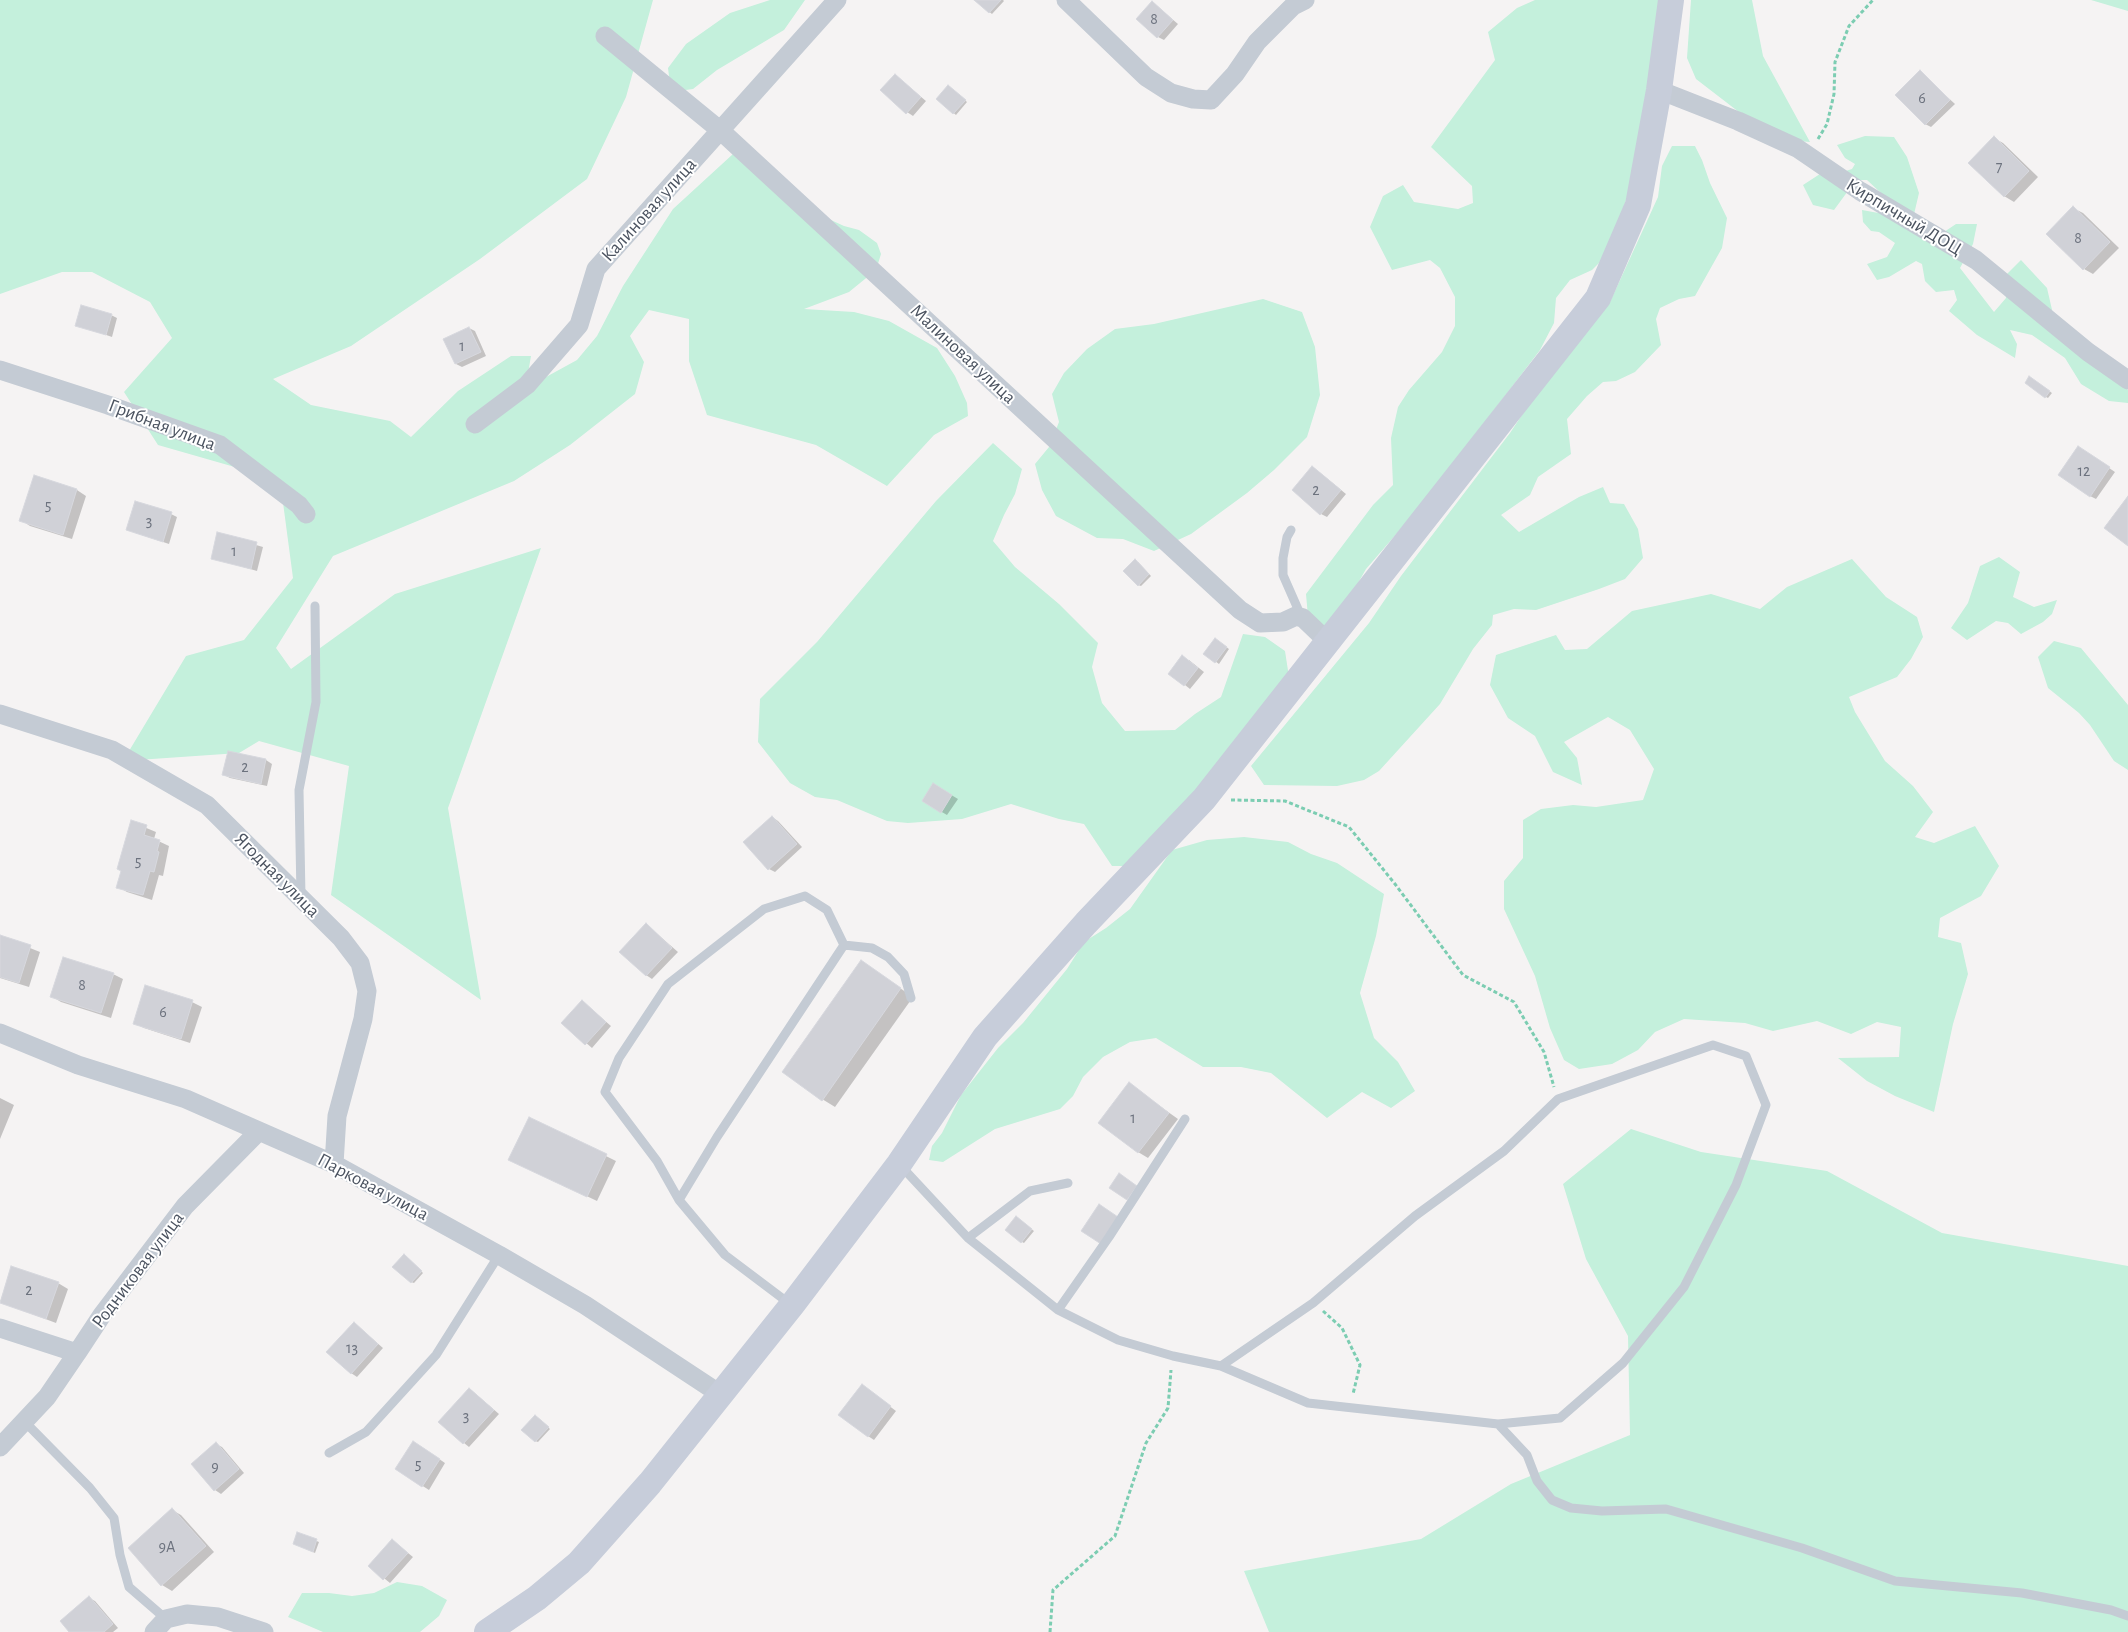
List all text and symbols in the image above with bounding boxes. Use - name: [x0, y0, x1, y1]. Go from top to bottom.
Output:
- house number: 8: [1150, 9, 1158, 29]
- house number: 6: [1918, 88, 1926, 108]
- street label: Калиновая улица: [596, 153, 702, 267]
- house number: 7: [1996, 157, 2002, 177]
- street label: Кирпичный ДОЦ: [1842, 173, 1966, 261]
- house number: 8: [2074, 228, 2082, 248]
- street label: Малиновая улица: [905, 299, 1021, 409]
- house number: 1: [459, 336, 465, 356]
- street label: Грибная улица: [105, 394, 219, 456]
- house number: 12: [2078, 461, 2090, 481]
- house number: 2: [1312, 480, 1320, 500]
- house number: 5: [45, 495, 51, 515]
- house number: 3: [146, 511, 152, 531]
- house number: 1: [231, 541, 237, 561]
- house number: 2: [241, 757, 249, 777]
- street label: Ягодная улица: [230, 828, 324, 922]
- house number: 5: [135, 851, 141, 871]
- house number: 8: [78, 975, 86, 995]
- house number: 6: [159, 1002, 167, 1022]
- house number: 1: [1130, 1108, 1136, 1128]
- street label: Парковая улица: [314, 1148, 432, 1226]
- street label: Родниковая улица: [87, 1207, 189, 1333]
- house number: 2: [25, 1280, 33, 1300]
- house number: 13: [346, 1338, 358, 1358]
- house number: 3: [463, 1406, 469, 1426]
- house number: 5: [415, 1454, 421, 1474]
- house number: 9: [211, 1457, 219, 1477]
- house number: 9А: [159, 1537, 175, 1557]

